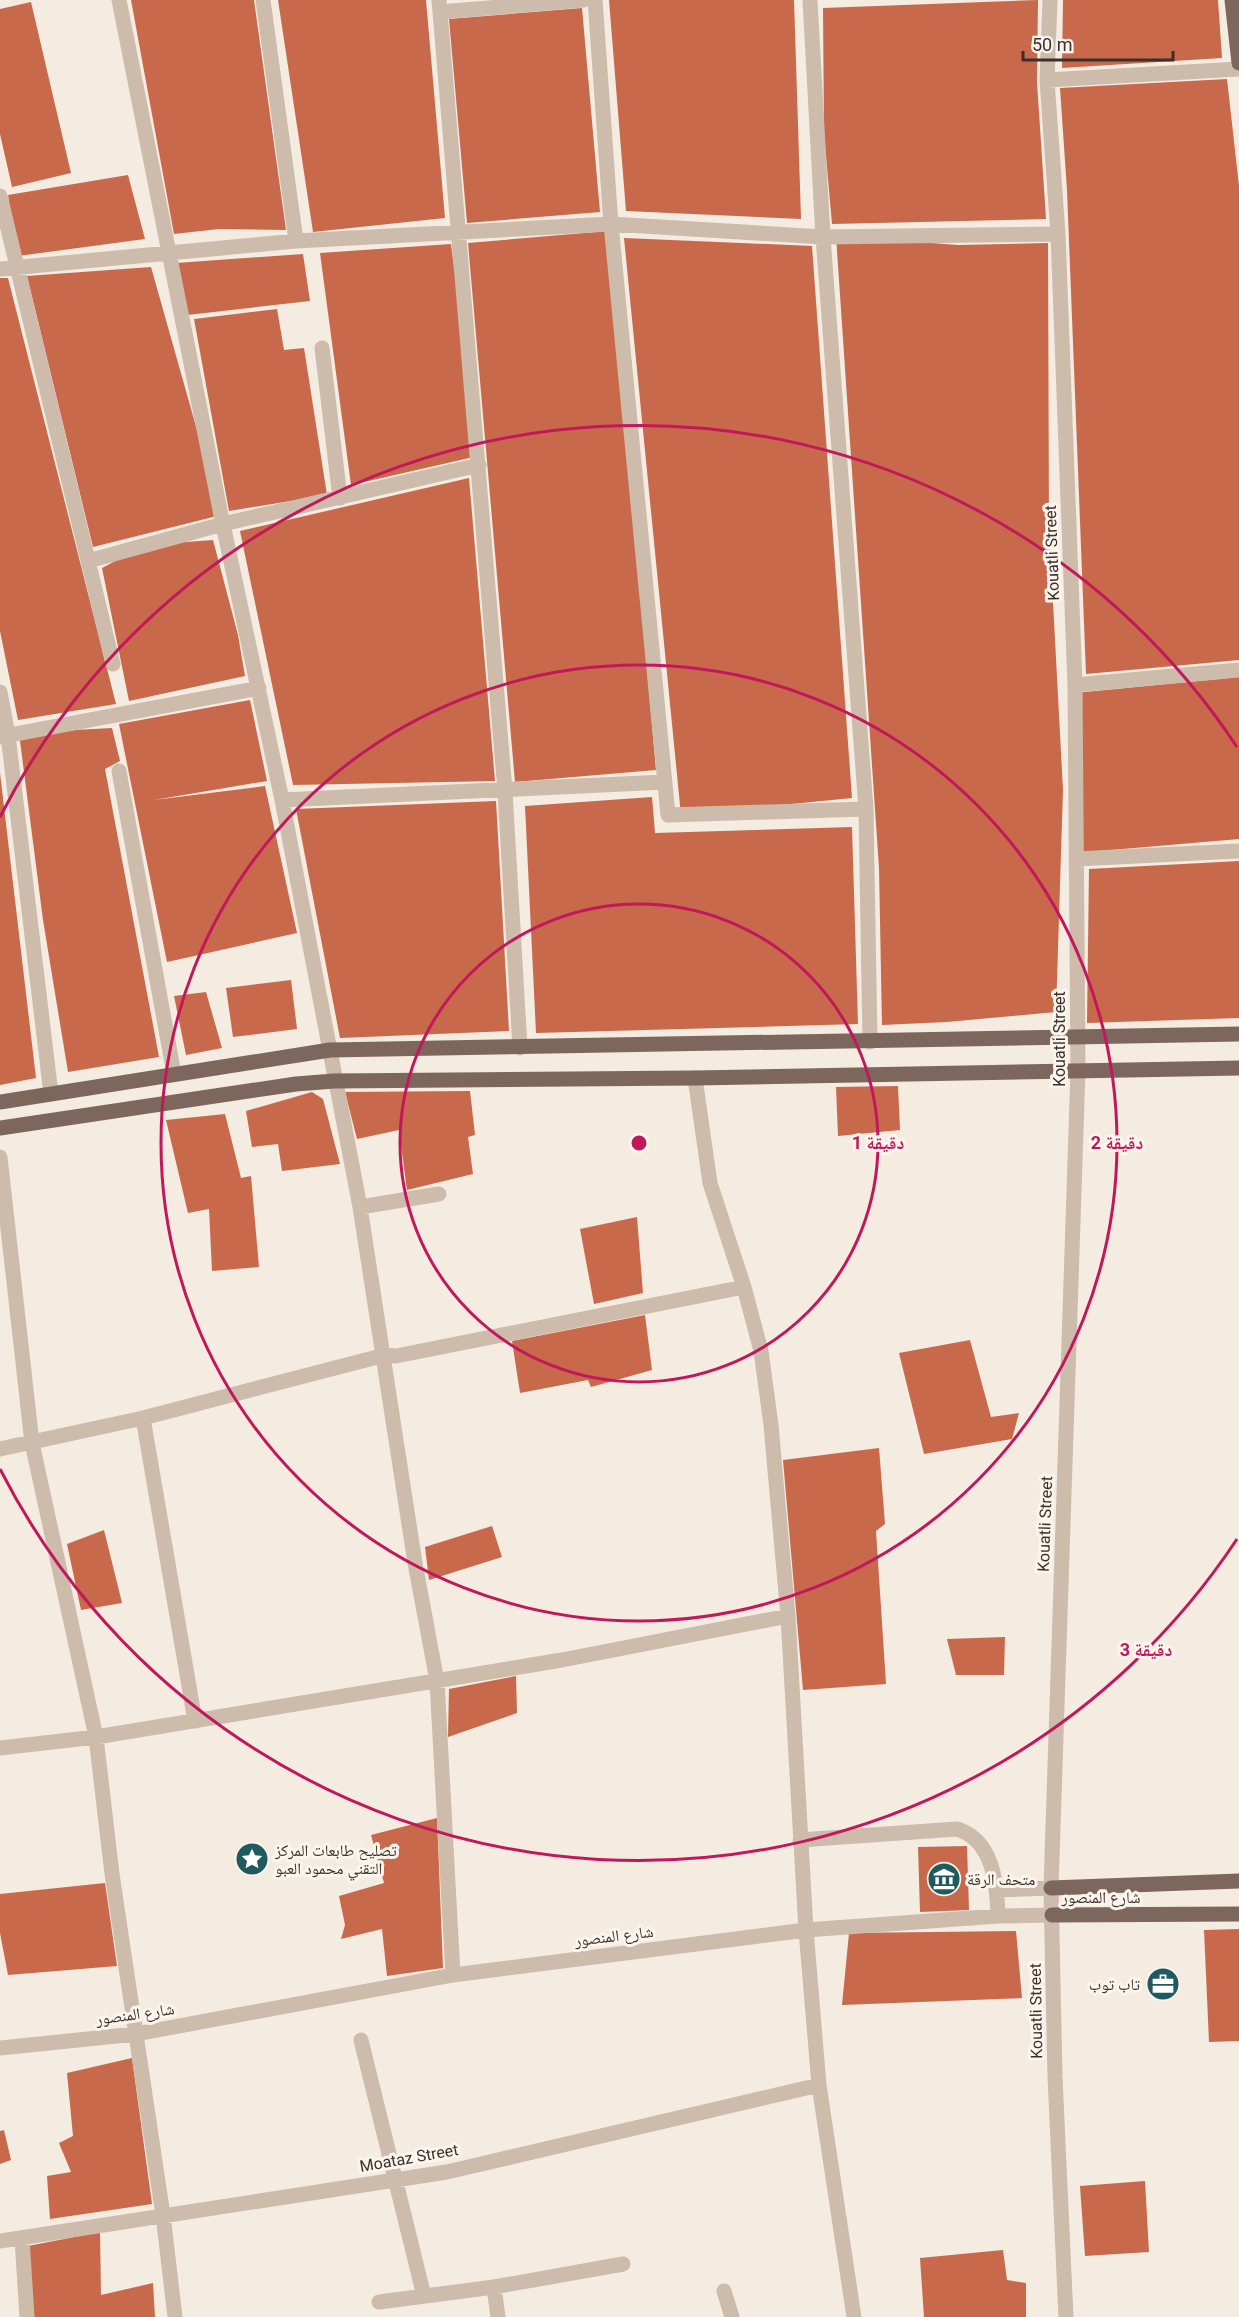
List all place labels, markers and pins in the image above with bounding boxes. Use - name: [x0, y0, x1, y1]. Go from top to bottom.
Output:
- centre of rings: [629, 1133, 649, 1153]
- place icon: تصليح طابعات المركز التقني محمود العبو: [234, 1841, 270, 1877]
- place label: تصليح طابعات المركز التقني محمود العبو: [274, 1841, 397, 1881]
- museum icon: متحف الرقة: [926, 1861, 962, 1897]
- place label: متحف الرقة: [967, 1870, 1035, 1889]
- office icon: تاب توب: [1145, 1966, 1181, 2002]
- place label: تاب توب: [1089, 1975, 1140, 1994]

